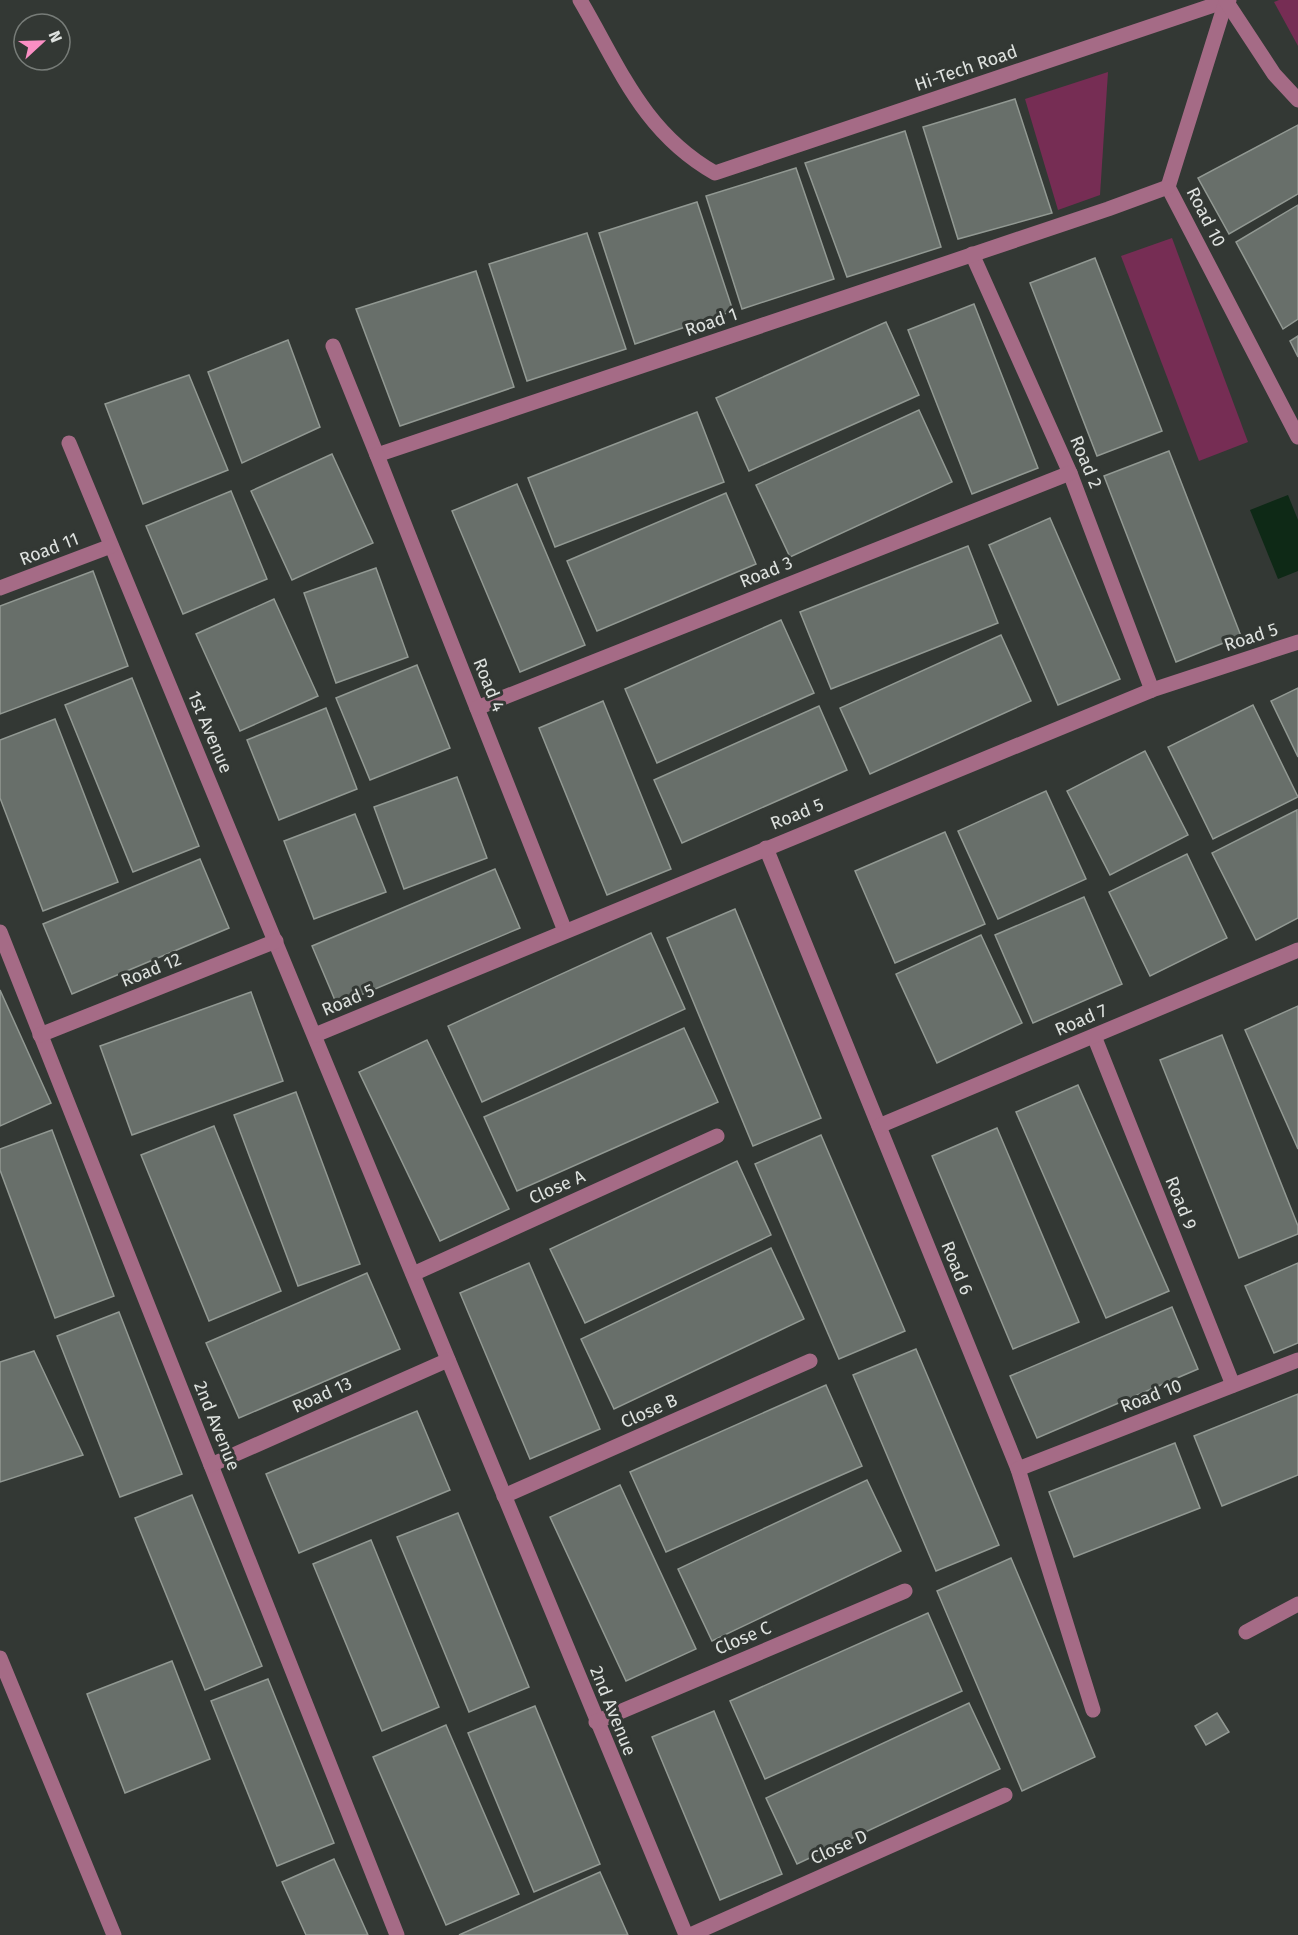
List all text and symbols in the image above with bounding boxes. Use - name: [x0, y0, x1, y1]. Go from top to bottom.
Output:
- north arrow: [12, 12, 72, 72]
- text: N: [45, 28, 66, 45]
- street label: Hi-Tech Road: [912, 40, 1020, 96]
- street label: Road 10: [1182, 183, 1230, 251]
- street label: Road 1: [682, 303, 740, 341]
- street label: Road 2: [1065, 432, 1107, 492]
- street label: Road 11: [16, 528, 82, 570]
- street label: Road 3: [736, 551, 796, 593]
- street label: Road 5: [1221, 618, 1281, 656]
- street label: Road 4: [468, 655, 510, 715]
- street label: 1st Avenue: [183, 688, 237, 776]
- street label: Road 5: [767, 793, 827, 835]
- street label: Road 12: [118, 948, 184, 992]
- street label: Road 5: [318, 979, 378, 1021]
- street label: Road 7: [1052, 999, 1110, 1041]
- street label: Close A: [526, 1165, 589, 1209]
- street label: Road 9: [1160, 1173, 1202, 1233]
- street label: Road 6: [936, 1238, 978, 1298]
- street label: Road 13: [289, 1372, 355, 1418]
- street label: Road 10: [1117, 1374, 1185, 1418]
- street label: 2nd Avenue: [189, 1378, 245, 1474]
- street label: Close B: [617, 1389, 681, 1433]
- street label: Close C: [712, 1616, 774, 1660]
- street label: 2nd Avenue: [585, 1663, 641, 1759]
- street label: Close D: [807, 1825, 871, 1869]

